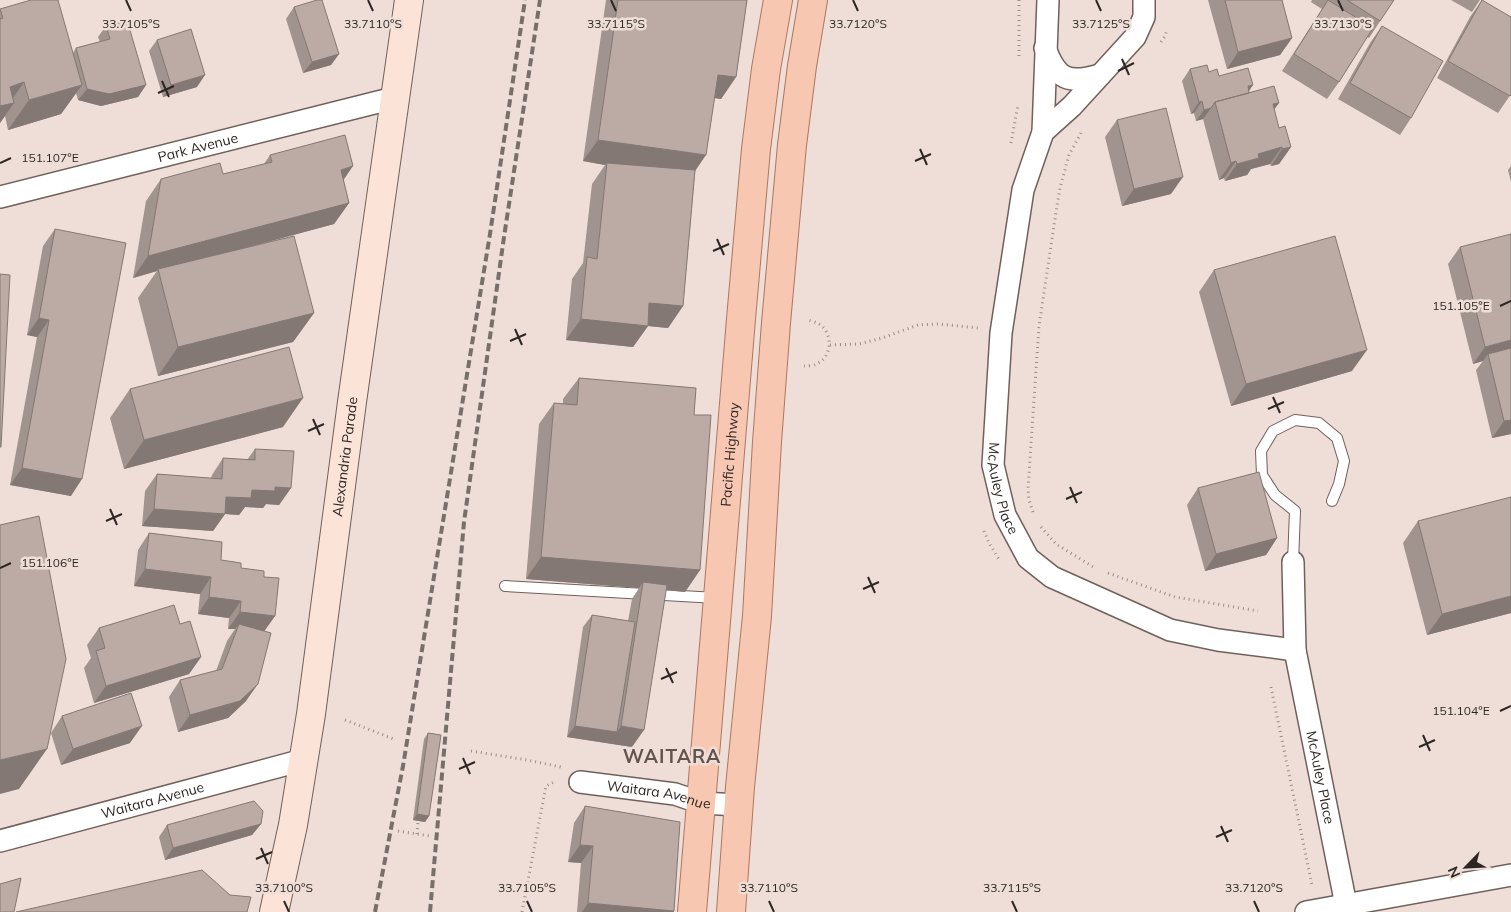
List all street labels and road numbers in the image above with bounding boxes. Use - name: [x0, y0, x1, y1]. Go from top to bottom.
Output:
- street label: Park Avenue: [156, 129, 240, 166]
- street label: Alexandria Parade: [328, 396, 362, 518]
- street label: Pacific Highway: [717, 401, 743, 507]
- street label: McAuley Place: [983, 442, 1023, 537]
- street label: McAuley Place: [1302, 729, 1339, 826]
- street label: Waitara Avenue: [606, 776, 711, 812]
- street label: Waitara Avenue: [99, 778, 206, 823]

